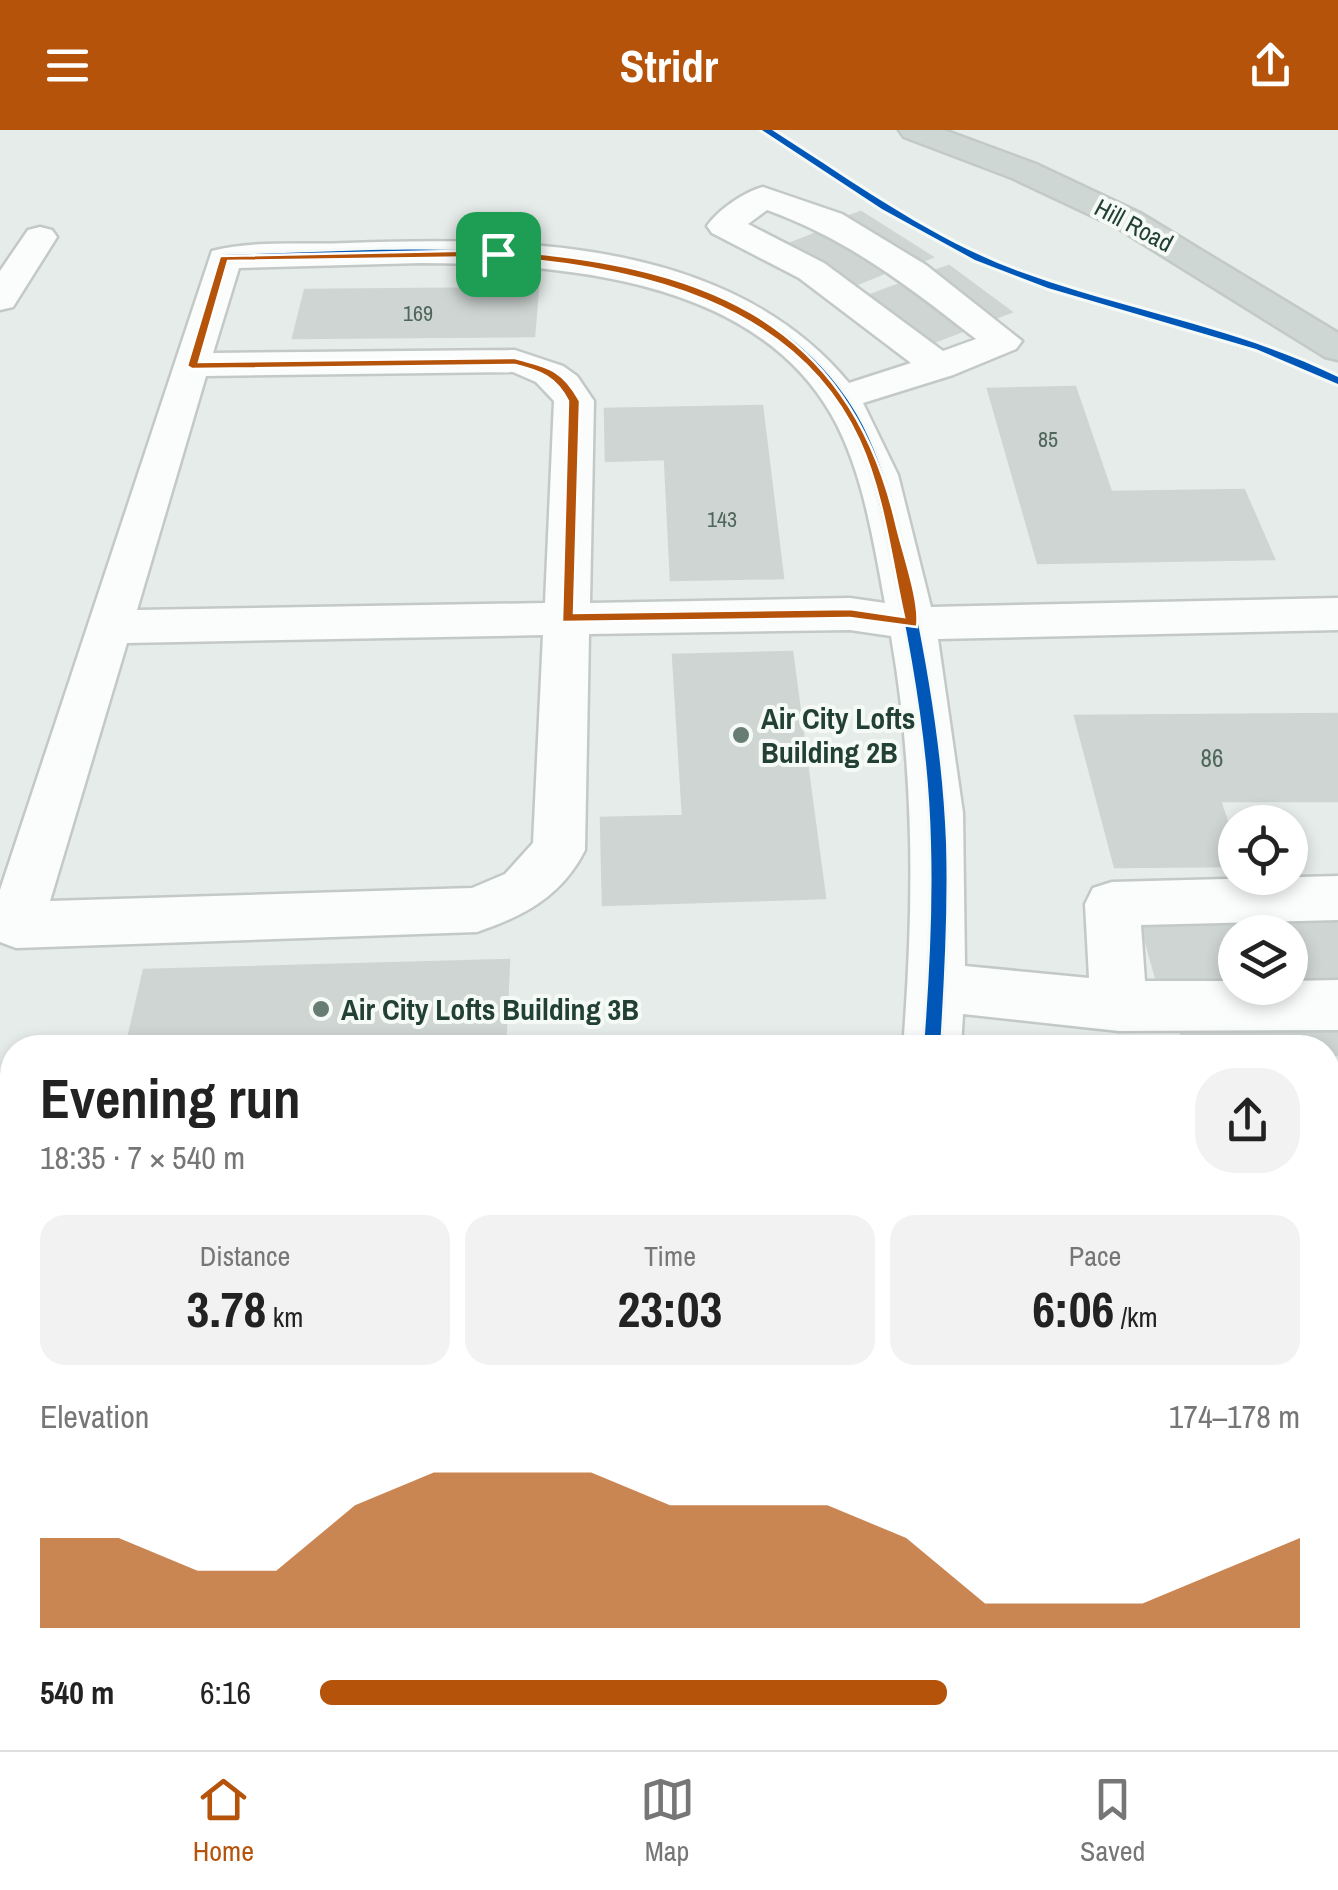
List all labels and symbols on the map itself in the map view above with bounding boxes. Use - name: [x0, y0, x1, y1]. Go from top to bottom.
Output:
- street label: Hill Road: [1089, 190, 1179, 260]
- pin: [456, 212, 541, 297]
- house number: 169: [403, 298, 433, 328]
- house number: 85: [1038, 424, 1058, 454]
- house number: 143: [707, 504, 737, 534]
- place label: Air City Lofts Building 2B: [761, 698, 915, 772]
- marker: Air City Lofts Building 2B: [730, 724, 752, 746]
- house number: 86: [1201, 741, 1223, 775]
- place label: Air City Lofts Building 3B: [341, 989, 639, 1029]
- marker: Air City Lofts Building 3B: [310, 998, 332, 1020]

